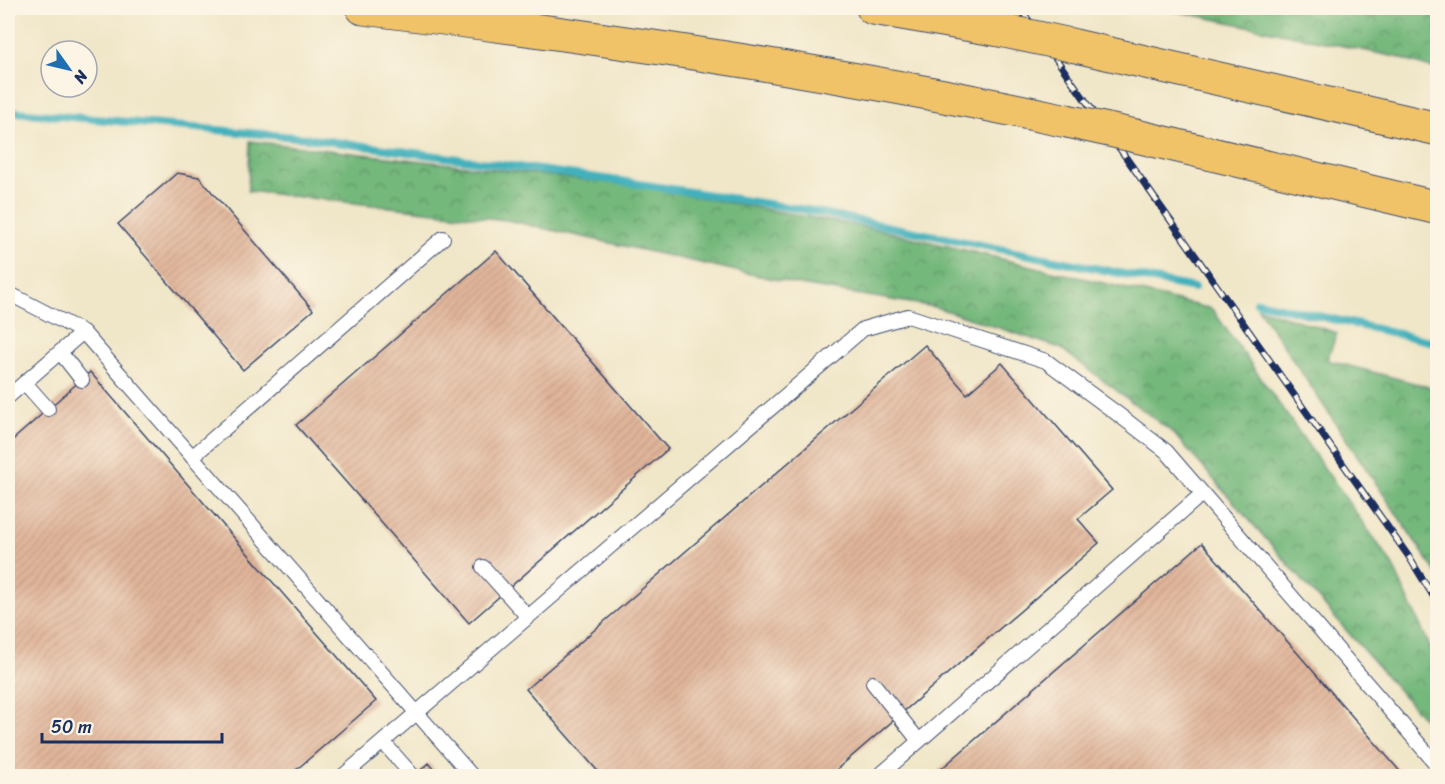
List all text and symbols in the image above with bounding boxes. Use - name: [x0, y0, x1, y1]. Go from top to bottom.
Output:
- north arrow: [39, 39, 99, 99]
- text: N: [65, 64, 97, 91]
- scale bar: [42, 706, 222, 744]
- text: 50 m: [51, 711, 92, 743]

